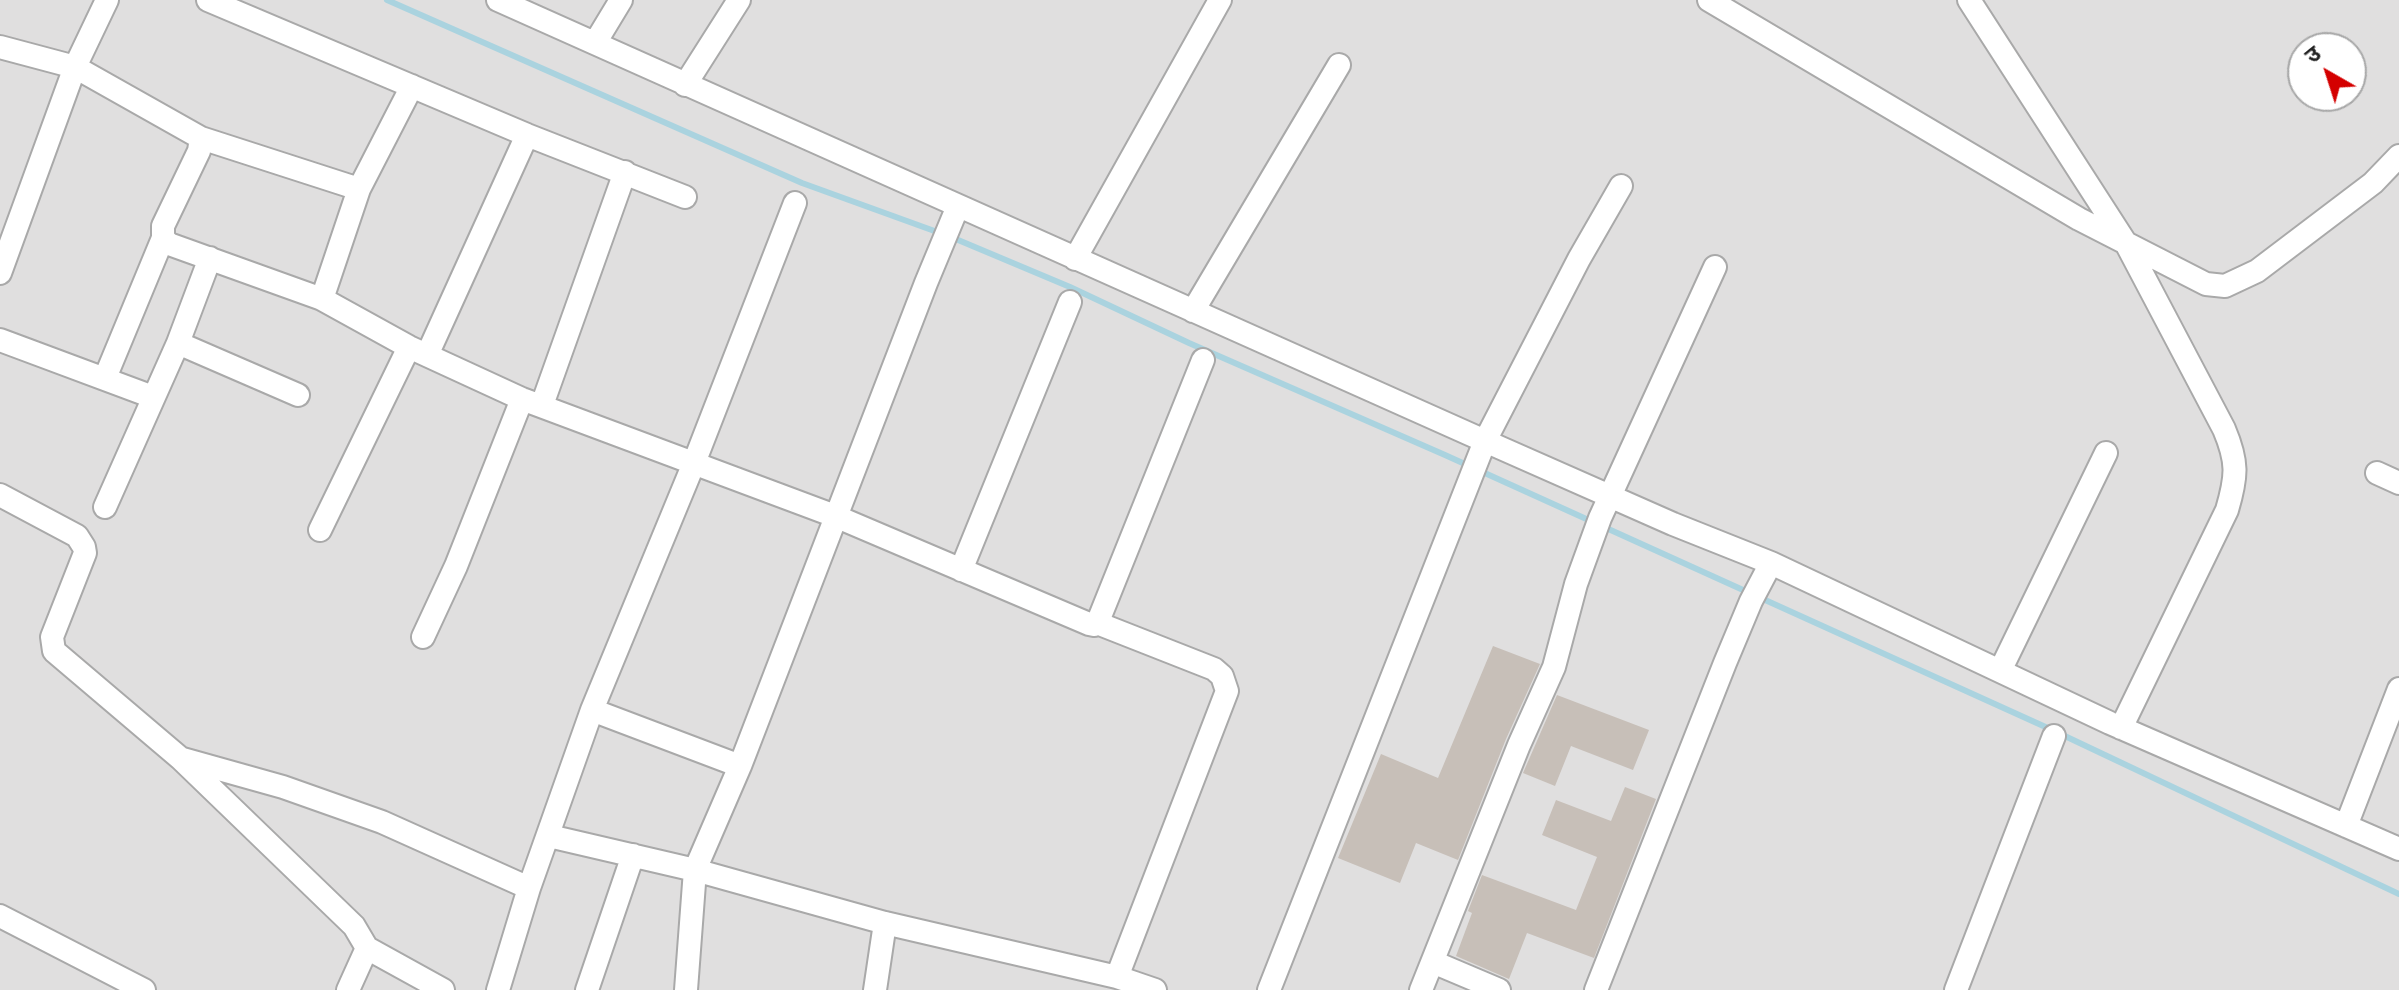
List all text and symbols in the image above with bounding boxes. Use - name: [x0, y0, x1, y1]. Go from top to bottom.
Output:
- north arrow: [2287, 32, 2367, 112]
- text: उ: [2299, 40, 2326, 69]

